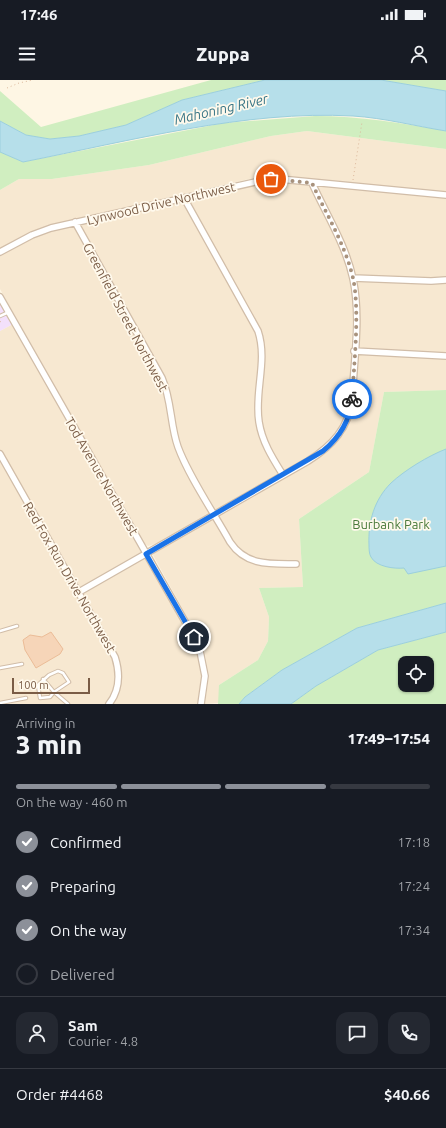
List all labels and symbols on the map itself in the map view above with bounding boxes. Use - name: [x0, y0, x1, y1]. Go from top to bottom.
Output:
- water label: Mahoning River: [173, 90, 270, 128]
- pin: [254, 162, 288, 196]
- street label: Lynwood Drive Northwest: [85, 179, 237, 227]
- street label: Greenfield Street Northwest: [81, 240, 171, 394]
- courier: [332, 379, 372, 419]
- street label: Tod Avenue Northwest: [62, 415, 142, 537]
- street label: Red Fox Run Drive Northwest: [21, 499, 119, 655]
- park label: Burbank Park: [352, 517, 430, 531]
- pin: [177, 620, 211, 654]
- scale bar: [12, 676, 90, 695]

